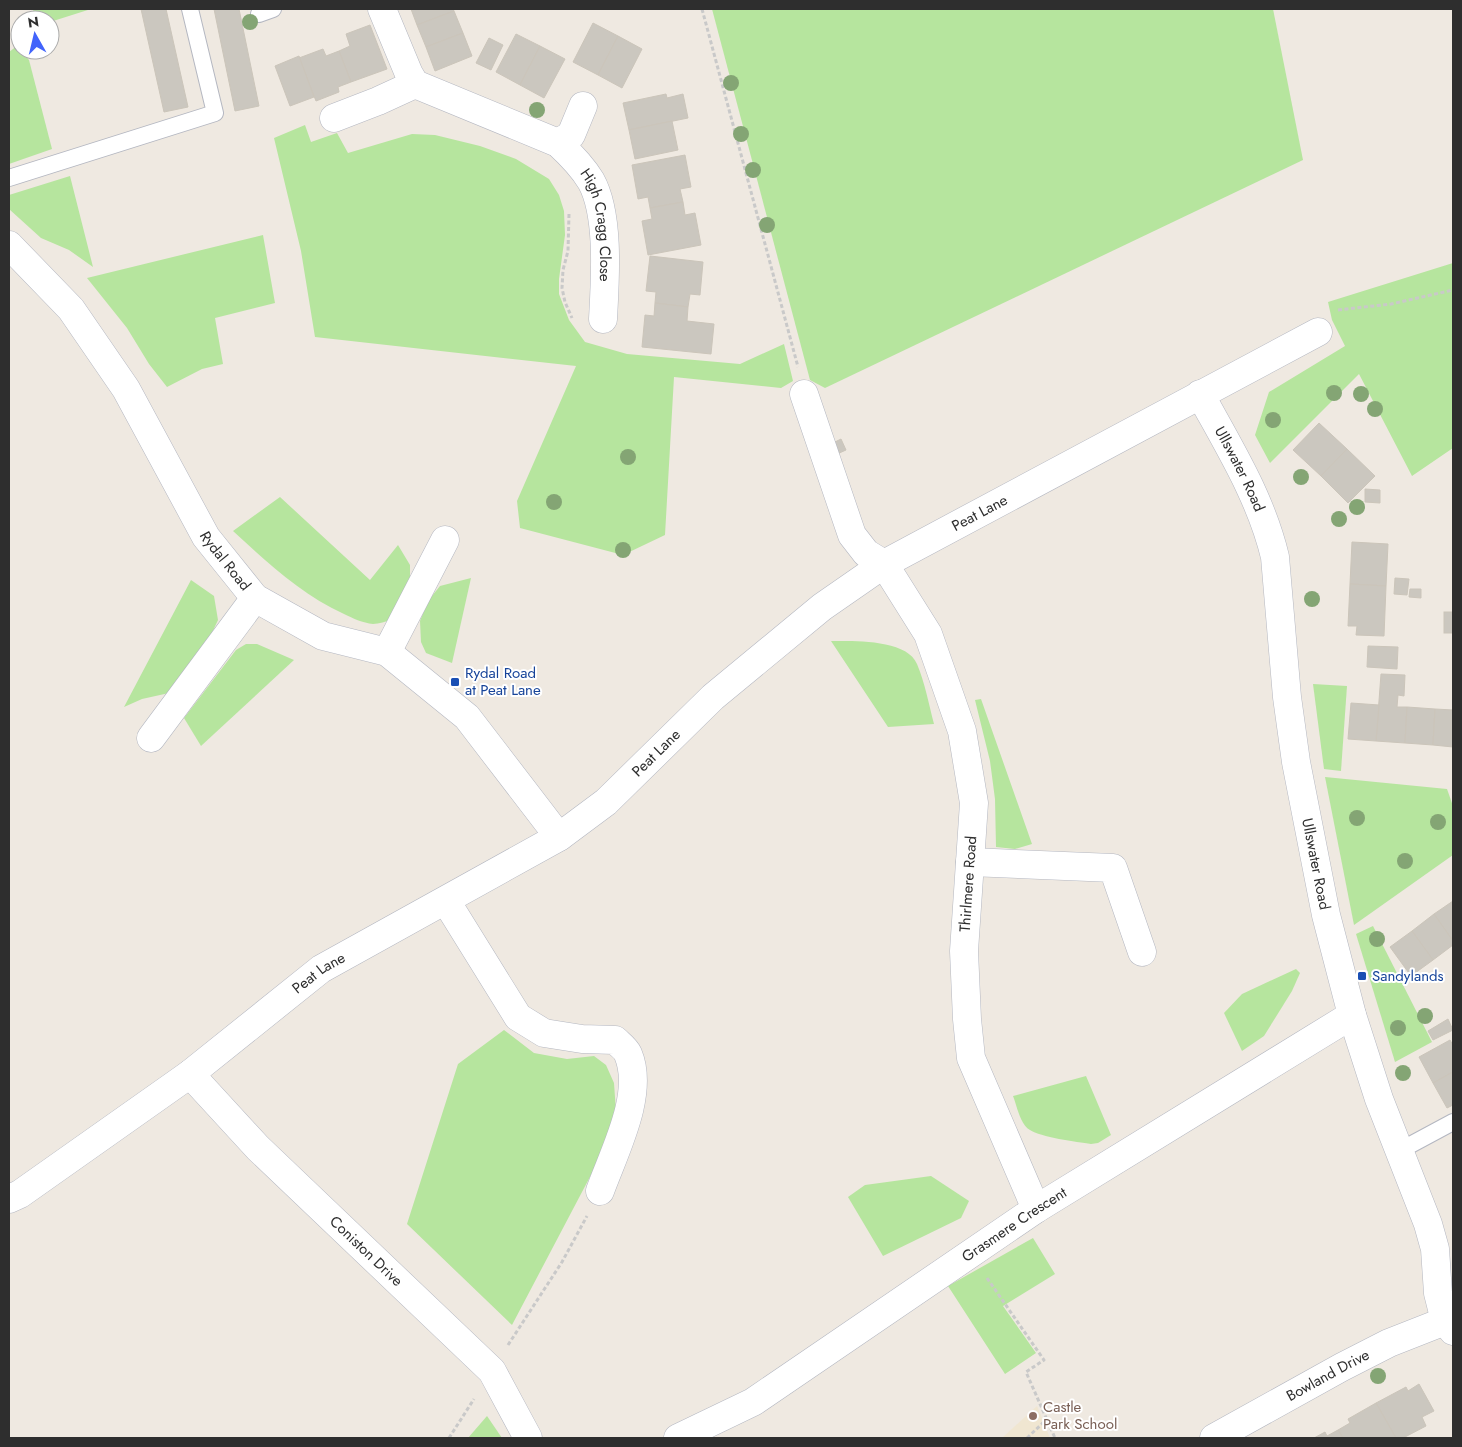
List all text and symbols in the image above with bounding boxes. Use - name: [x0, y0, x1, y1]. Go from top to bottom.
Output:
- north arrow: [10, 10, 60, 60]
- text: N: [26, 11, 40, 33]
- street label: High Cragg Close: [575, 164, 616, 282]
- street label: Ullswater Road: [1209, 422, 1270, 515]
- street label: Peat Lane: [948, 489, 1012, 537]
- street label: Rydal Road: [194, 527, 256, 595]
- place label: Rydal Road at Peat Lane: [465, 662, 541, 701]
- marker: Rydal Road at Peat Lane: [449, 676, 461, 688]
- street label: Peat Lane: [627, 724, 686, 782]
- street label: Ullswater Road: [1296, 816, 1336, 912]
- street label: Thirlmere Road: [954, 835, 982, 933]
- street label: Peat Lane: [287, 947, 349, 999]
- place label: Sandylands: [1372, 965, 1444, 987]
- marker: Sandylands: [1356, 970, 1368, 982]
- street label: Grasmere Crescent: [957, 1181, 1071, 1268]
- street label: Coniston Drive: [325, 1211, 408, 1292]
- street label: Bowland Drive: [1282, 1344, 1373, 1407]
- place label: Castle Park School: [1043, 1396, 1117, 1435]
- marker: Castle Park School: [1027, 1410, 1039, 1422]

